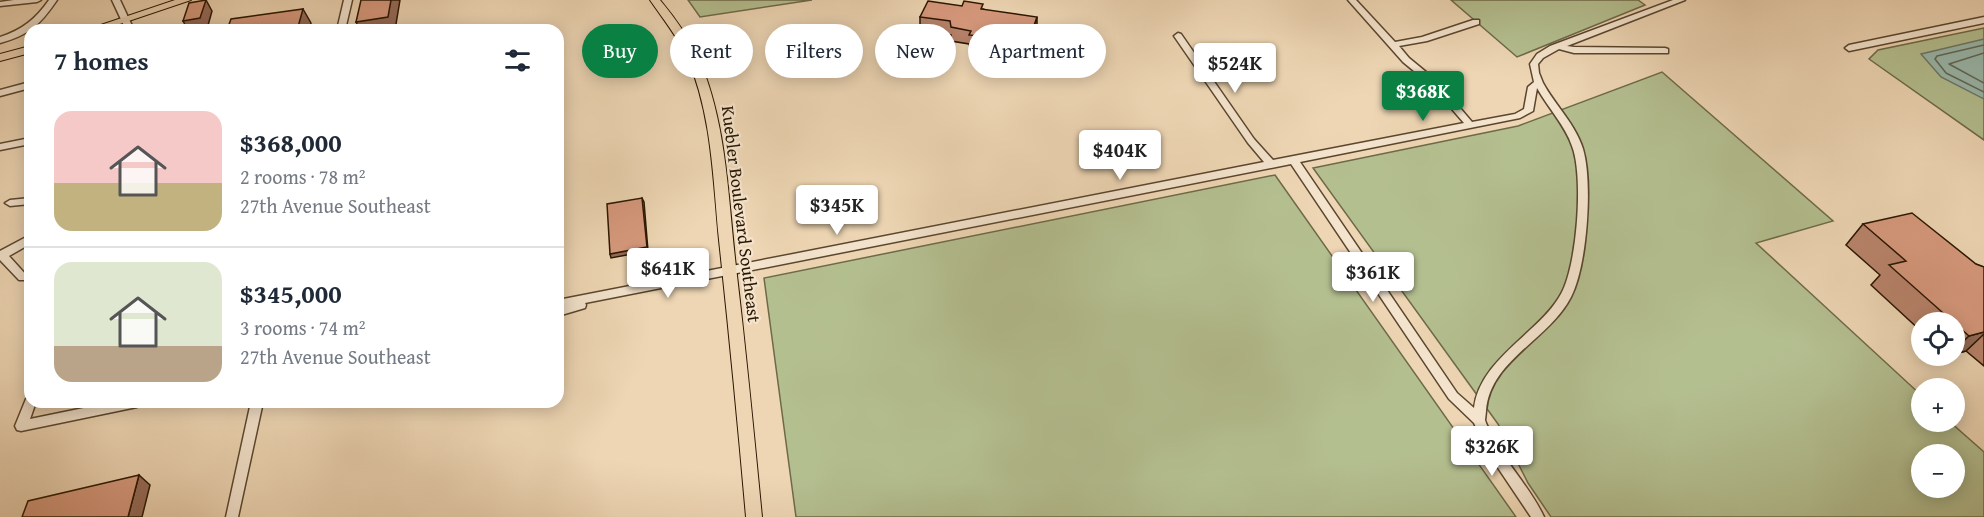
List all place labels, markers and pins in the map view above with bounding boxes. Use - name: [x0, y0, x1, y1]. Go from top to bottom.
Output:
- pin: $524K: [1193, 43, 1277, 94]
- pin: $368K: [1381, 71, 1465, 122]
- pin: $404K: [1078, 130, 1162, 181]
- pin: $345K: [795, 185, 879, 236]
- pin: $641K: [626, 248, 710, 299]
- pin: $361K: [1331, 252, 1415, 303]
- pin: $326K: [1450, 426, 1534, 477]

